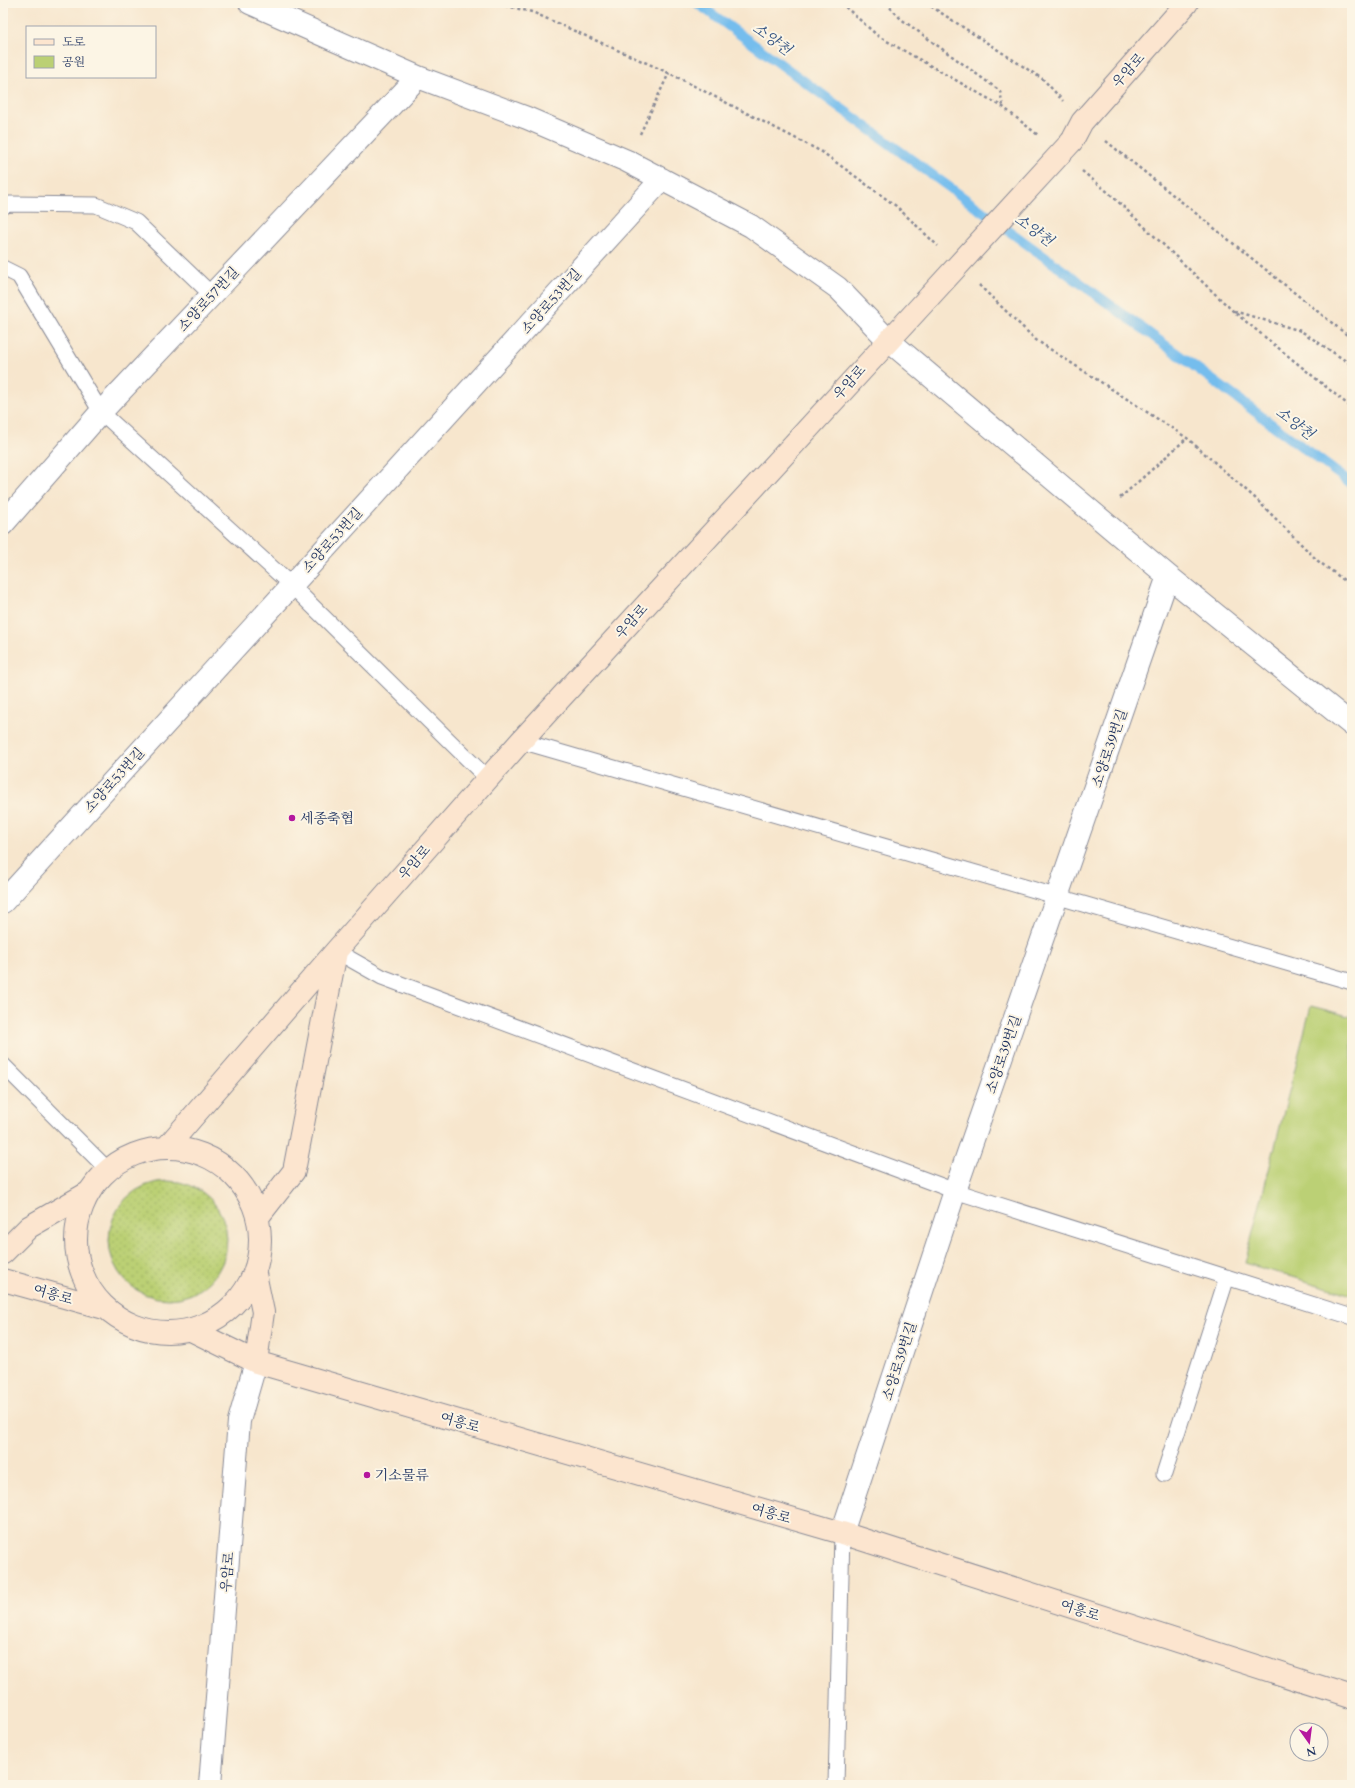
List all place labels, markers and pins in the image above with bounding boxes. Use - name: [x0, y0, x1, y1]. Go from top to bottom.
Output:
- place label: 세종축협: [300, 809, 354, 828]
- marker: 세종축협: [287, 813, 297, 823]
- place label: 기소물류: [375, 1466, 429, 1485]
- marker: 기소물류: [362, 1470, 372, 1480]

